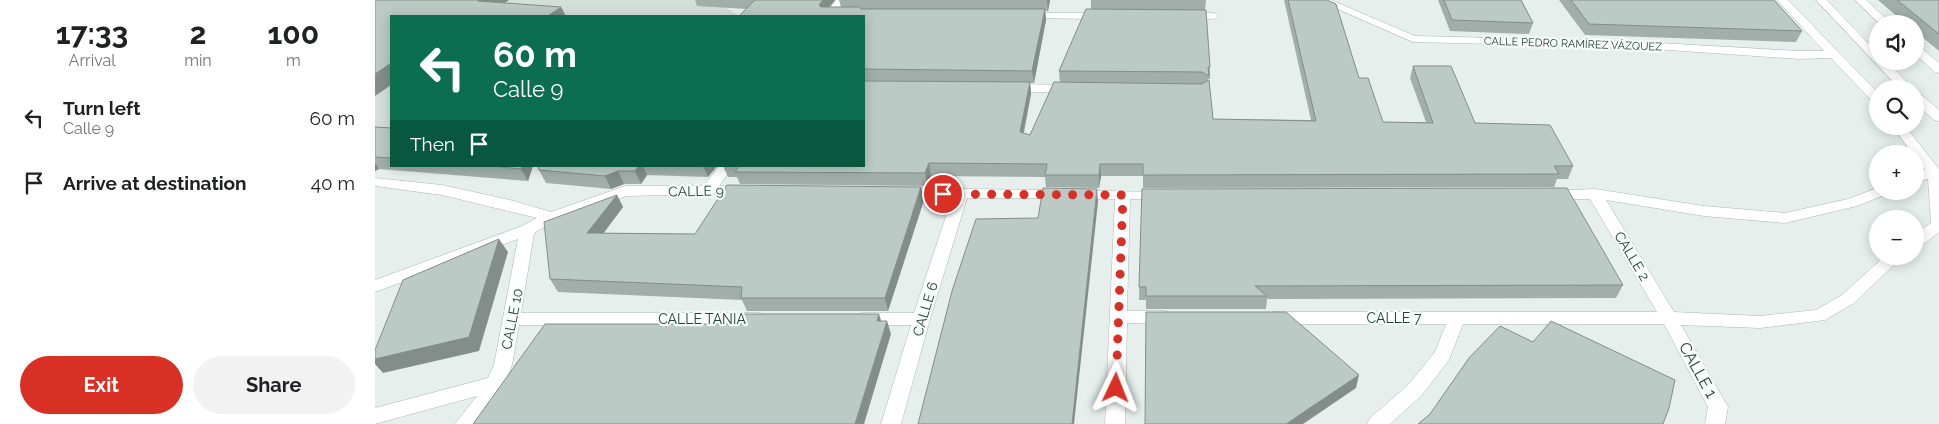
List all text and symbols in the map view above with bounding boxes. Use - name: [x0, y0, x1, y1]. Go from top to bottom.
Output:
- map controls: [1869, 15, 1924, 265]
- button: sound: [1869, 15, 1924, 70]
- text: 17:33: [56, 16, 128, 51]
- text: 2: [189, 16, 206, 51]
- text: 100: [268, 16, 319, 51]
- street label: CALLE PEDRO RAMÍREZ VÁZQUEZ: [1484, 33, 1662, 54]
- text: 60 m: [493, 34, 577, 75]
- icon: left: [410, 35, 475, 100]
- text: Arrival: [69, 51, 116, 70]
- text: min: [184, 51, 212, 70]
- text: m: [286, 51, 301, 70]
- text: Calle 9: [493, 76, 563, 102]
- button: search: [1869, 80, 1924, 135]
- text: Turn left: [63, 97, 140, 119]
- icon: left: [20, 104, 48, 132]
- text: 60 m: [310, 107, 355, 129]
- text: Calle 9: [63, 119, 114, 138]
- icon: arrive: [465, 130, 493, 158]
- text: Then: [410, 133, 455, 155]
- button: +: [1869, 145, 1924, 200]
- icon: arrive: [20, 169, 48, 197]
- text: Arrive at destination: [63, 172, 247, 194]
- text: 40 m: [311, 172, 355, 194]
- pin: [922, 173, 964, 215]
- icon: arrive: [929, 180, 957, 208]
- street label: CALLE 9: [668, 183, 724, 199]
- button: −: [1869, 210, 1924, 265]
- street label: CALLE 2: [1611, 228, 1653, 284]
- street label: CALLE 6: [909, 280, 941, 338]
- street label: CALLE 10: [498, 287, 526, 351]
- street label: CALLE 7: [1367, 310, 1422, 326]
- street label: CALLE TANIA: [658, 311, 746, 327]
- street label: CALLE 1: [1675, 339, 1721, 401]
- button: Exit: [20, 356, 183, 414]
- button: Share: [193, 356, 355, 414]
- position arrow: [1089, 361, 1141, 413]

